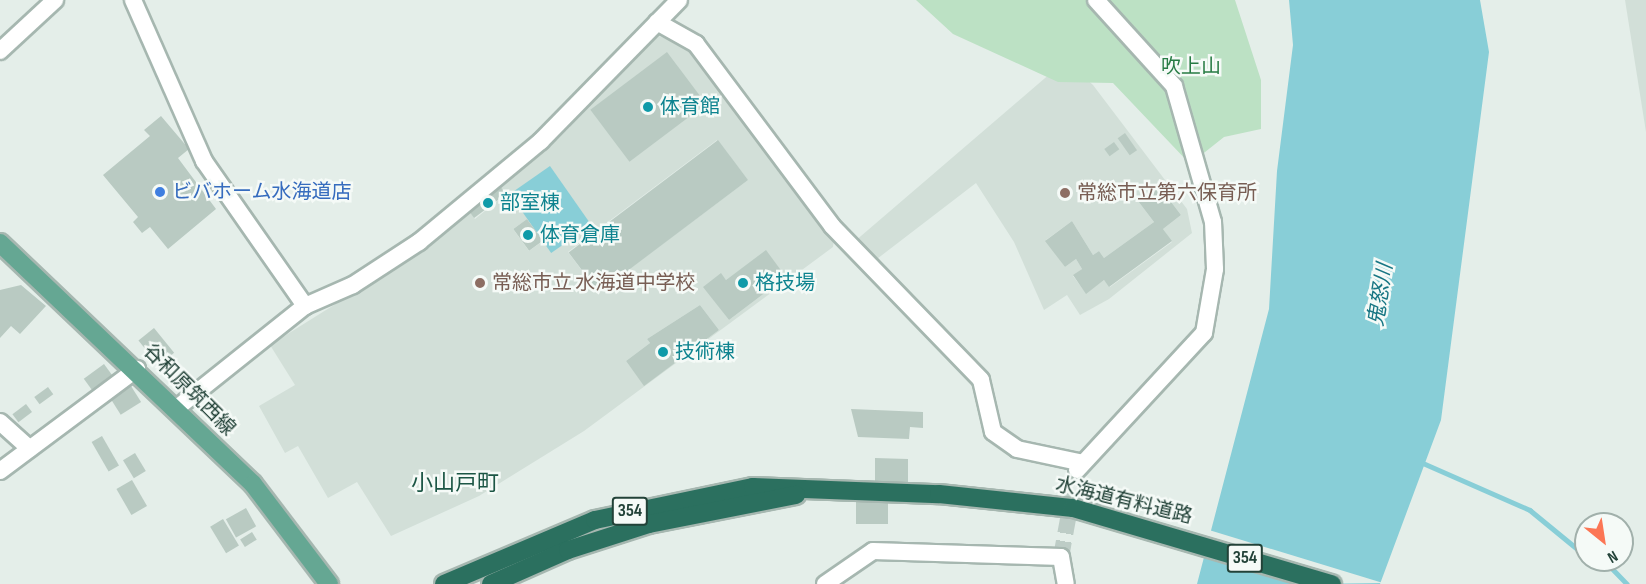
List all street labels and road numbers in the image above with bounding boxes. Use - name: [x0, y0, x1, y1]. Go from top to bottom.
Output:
- street label: 谷和原筑西線: [138, 339, 240, 441]
- street label: 水海道有料道路: [1053, 472, 1195, 530]
- road number: 354: [610, 496, 650, 526]
- road number: 354: [1226, 543, 1264, 573]

